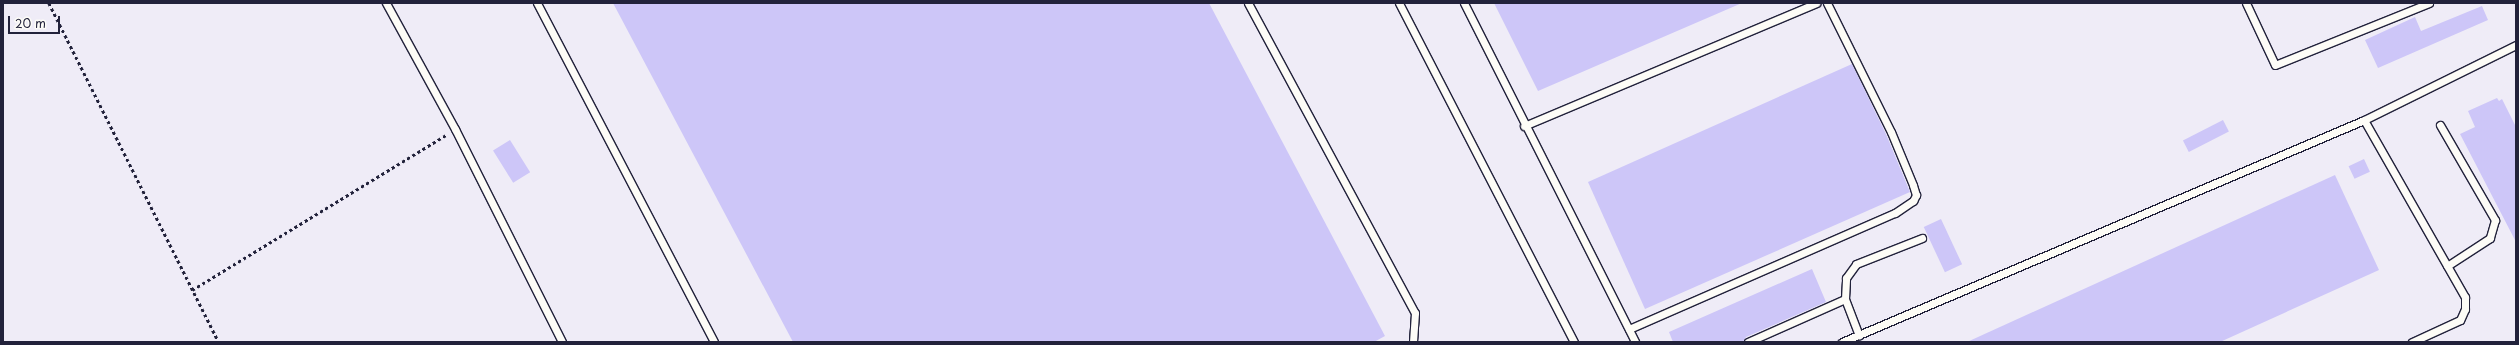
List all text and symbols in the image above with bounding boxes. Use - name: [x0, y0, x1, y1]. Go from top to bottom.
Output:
- scale bar: [10, 8, 62, 34]
- text: 20 m: [15, 14, 46, 32]

